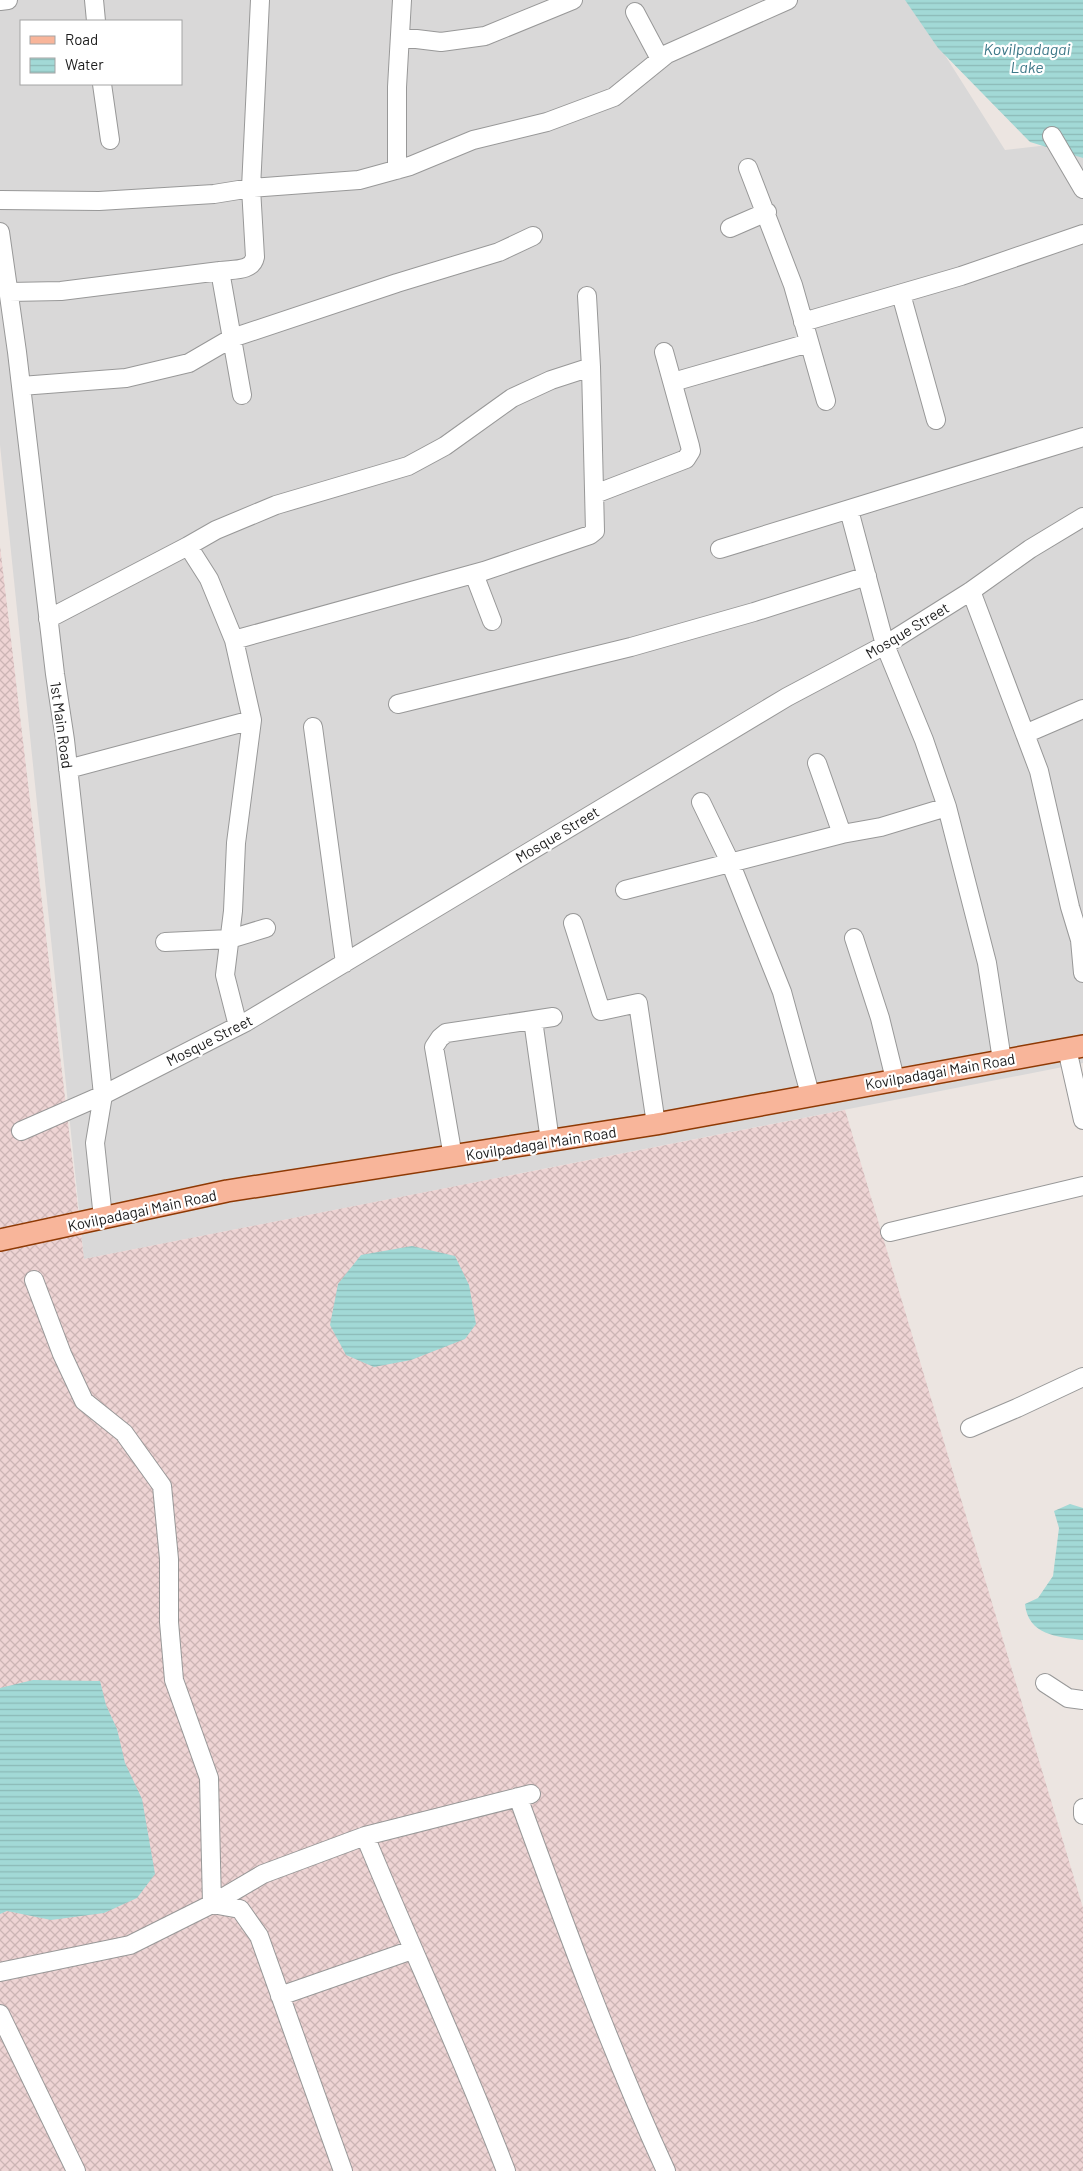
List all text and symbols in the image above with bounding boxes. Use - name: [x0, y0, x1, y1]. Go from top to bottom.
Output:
- legend: [20, 20, 182, 85]
- text: Road: [65, 30, 98, 48]
- water label: Kovilpadagai Lake: [984, 39, 1071, 76]
- text: Water: [65, 55, 104, 73]
- street label: Mosque Street: [862, 598, 952, 662]
- street label: 1st Main Road: [47, 680, 77, 770]
- street label: Mosque Street: [512, 802, 602, 866]
- street label: Mosque Street: [163, 1011, 255, 1069]
- street label: Kovilpadagai Main Road: [864, 1049, 1016, 1093]
- street label: Kovilpadagai Main Road: [465, 1122, 617, 1164]
- street label: Kovilpadagai Main Road: [66, 1185, 218, 1235]

